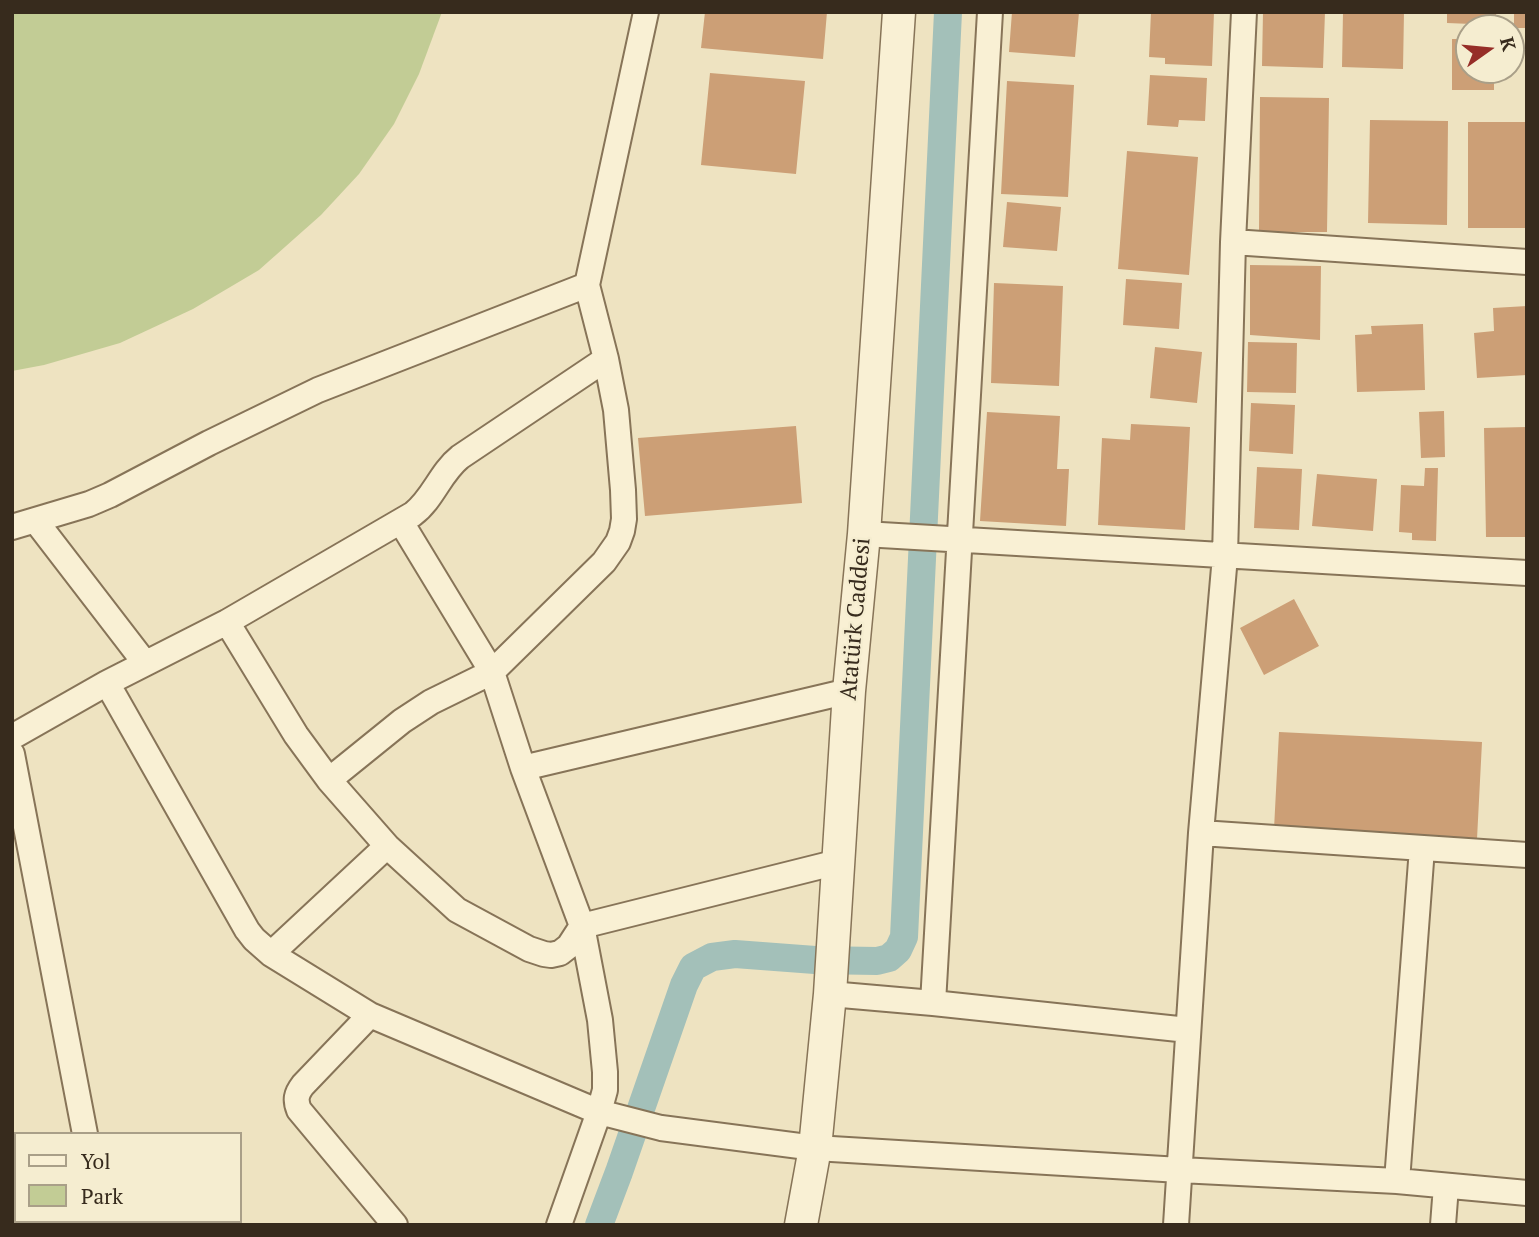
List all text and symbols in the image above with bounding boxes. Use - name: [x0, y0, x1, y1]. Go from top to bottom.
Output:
- north arrow: [1455, 14, 1525, 84]
- text: K: [1495, 34, 1523, 54]
- street label: Atatürk Caddesi: [835, 537, 877, 701]
- legend: [14, 1132, 242, 1223]
- text: Yol: [81, 1147, 111, 1175]
- text: Park: [81, 1182, 123, 1210]

